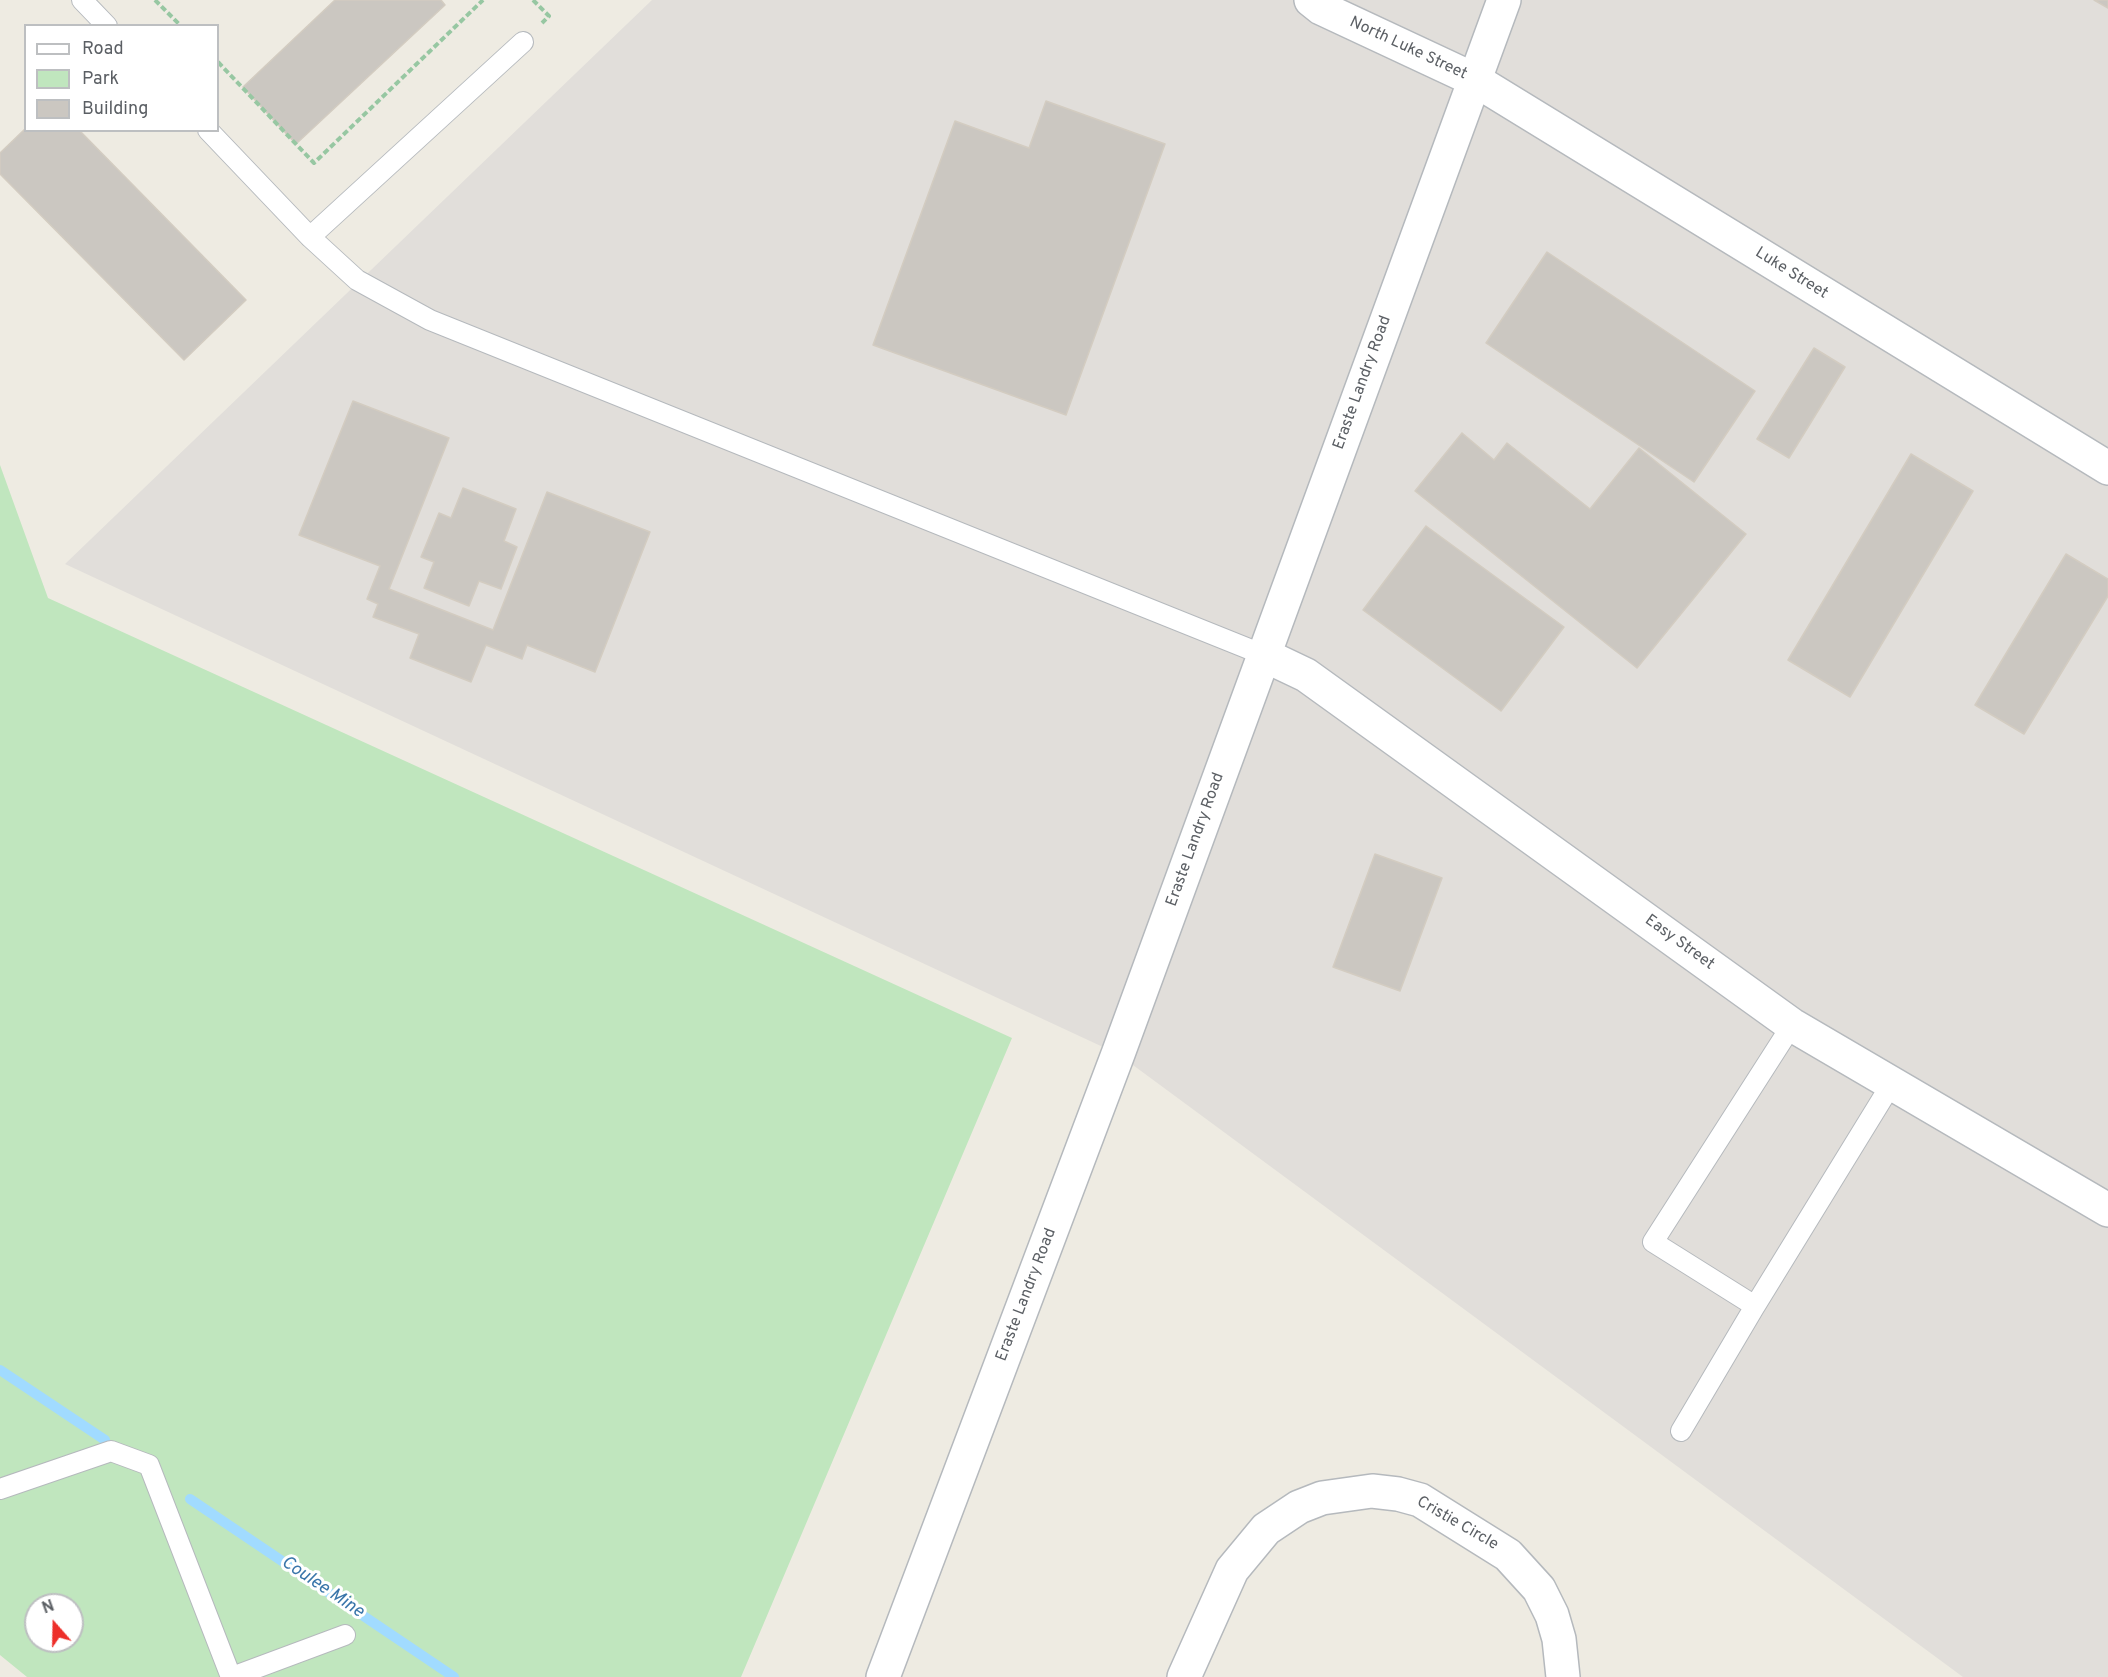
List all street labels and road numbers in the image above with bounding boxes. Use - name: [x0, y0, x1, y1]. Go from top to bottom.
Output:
- street label: North Luke Street: [1346, 13, 1470, 85]
- street label: Luke Street: [1751, 244, 1831, 304]
- street label: Eraste Landry Road: [1330, 314, 1396, 452]
- street label: Eraste Landry Road: [1163, 771, 1229, 909]
- street label: Easy Street: [1640, 911, 1718, 975]
- street label: Eraste Landry Road: [993, 1226, 1061, 1364]
- street label: Cristie Circle: [1413, 1493, 1501, 1555]

